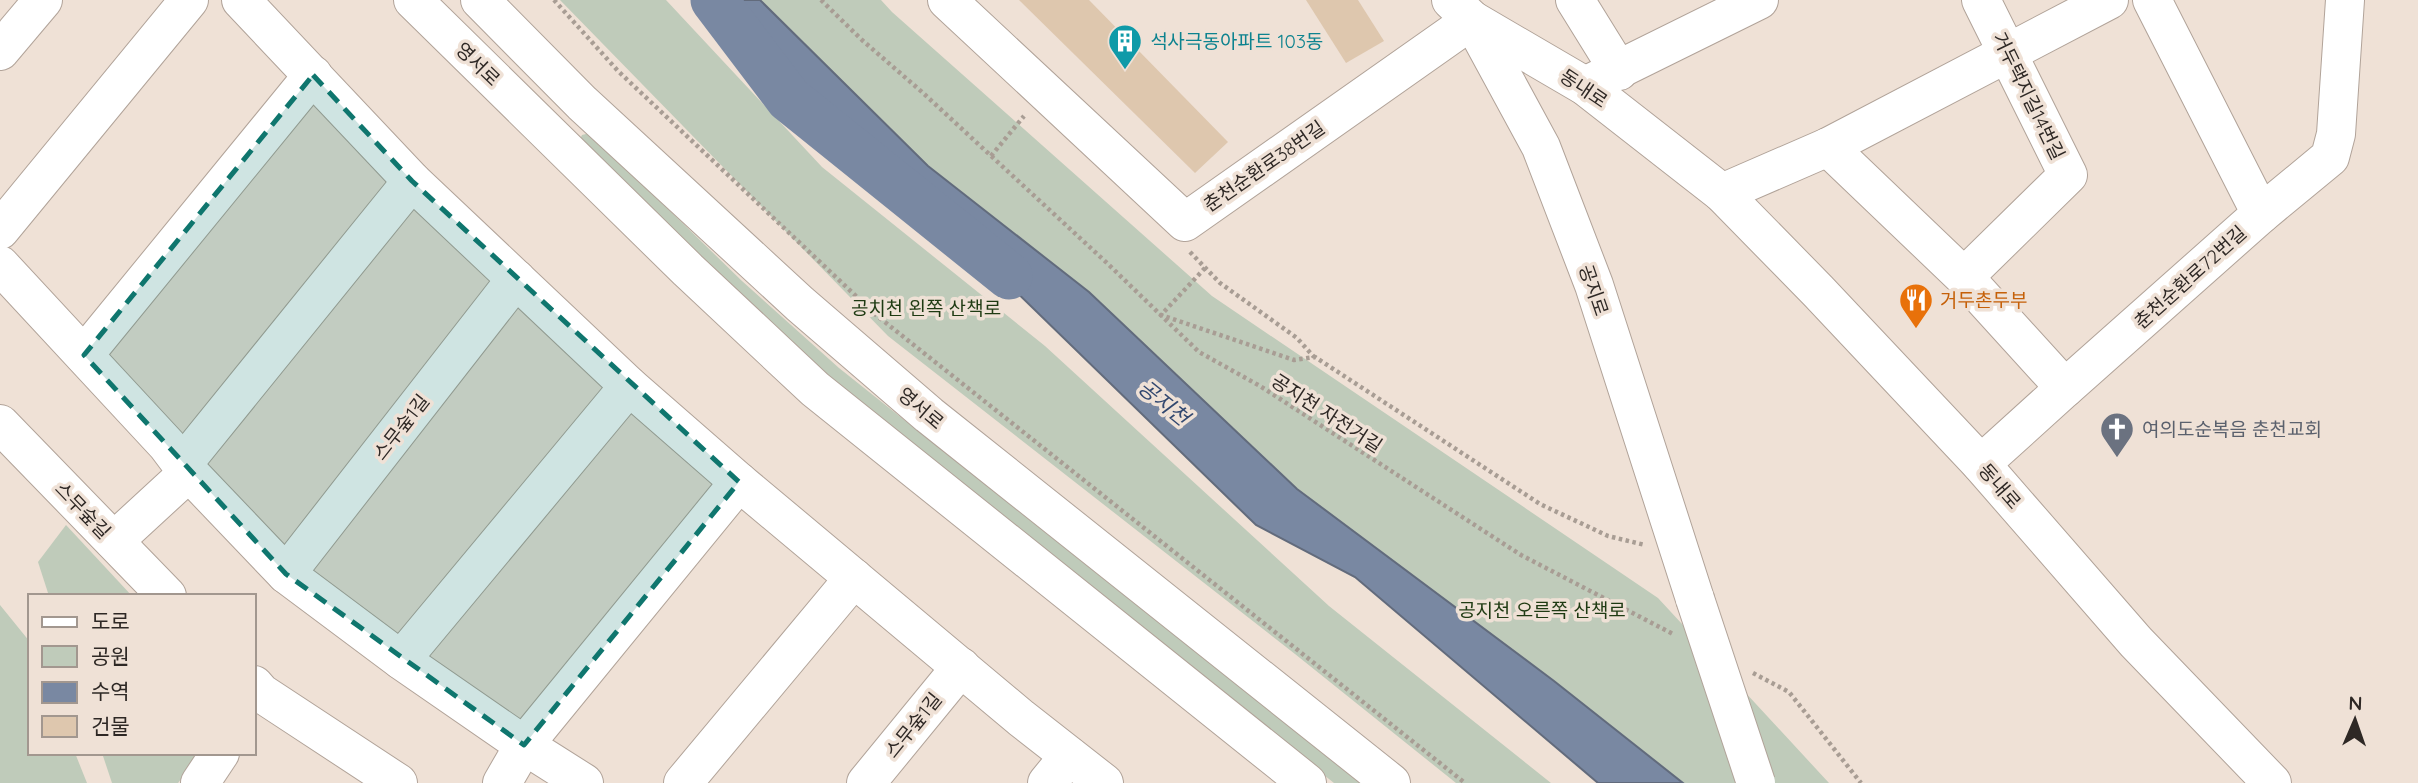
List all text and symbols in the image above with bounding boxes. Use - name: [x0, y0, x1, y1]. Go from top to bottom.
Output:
- building icon: 석사극동아파트 103동: [1106, 22, 1144, 71]
- street label: 거두택지길14번길: [1988, 28, 2070, 164]
- place label: 석사극동아파트 103동: [1150, 29, 1323, 53]
- street label: 영서로: [451, 37, 505, 91]
- street label: 동내로: [1556, 63, 1612, 113]
- street label: 춘천순환로38번길: [1199, 115, 1329, 217]
- street label: 춘천순환로72번길: [2129, 220, 2251, 334]
- street label: 공지로: [1574, 261, 1614, 319]
- restaurant icon: 거두촌두부: [1897, 281, 1935, 330]
- place label: 거두촌두부: [1940, 288, 2027, 312]
- park label: 공치천 왼쪽 산책로: [851, 296, 1001, 320]
- street label: 공지천 자전거길: [1267, 368, 1387, 458]
- water label: 공지천: [1133, 374, 1197, 432]
- street label: 영서로: [893, 382, 949, 434]
- street label: 스무숲1길: [368, 389, 434, 465]
- church icon: 여의도순복음 춘천교회: [2098, 410, 2136, 459]
- place label: 여의도순복음 춘천교회: [2142, 417, 2322, 441]
- street label: 동내로: [1974, 458, 2026, 514]
- street label: 스무숲길: [50, 477, 116, 543]
- legend: [28, 594, 256, 755]
- park label: 공지천 오른쪽 산책로: [1458, 598, 1626, 622]
- text: 도로: [91, 608, 130, 634]
- text: 공원: [91, 643, 130, 669]
- text: 수역: [91, 678, 130, 704]
- north arrow: [2320, 685, 2390, 755]
- street label: 스무숲1길: [879, 688, 947, 762]
- text: N: [2348, 691, 2363, 715]
- text: 건물: [91, 713, 130, 739]

